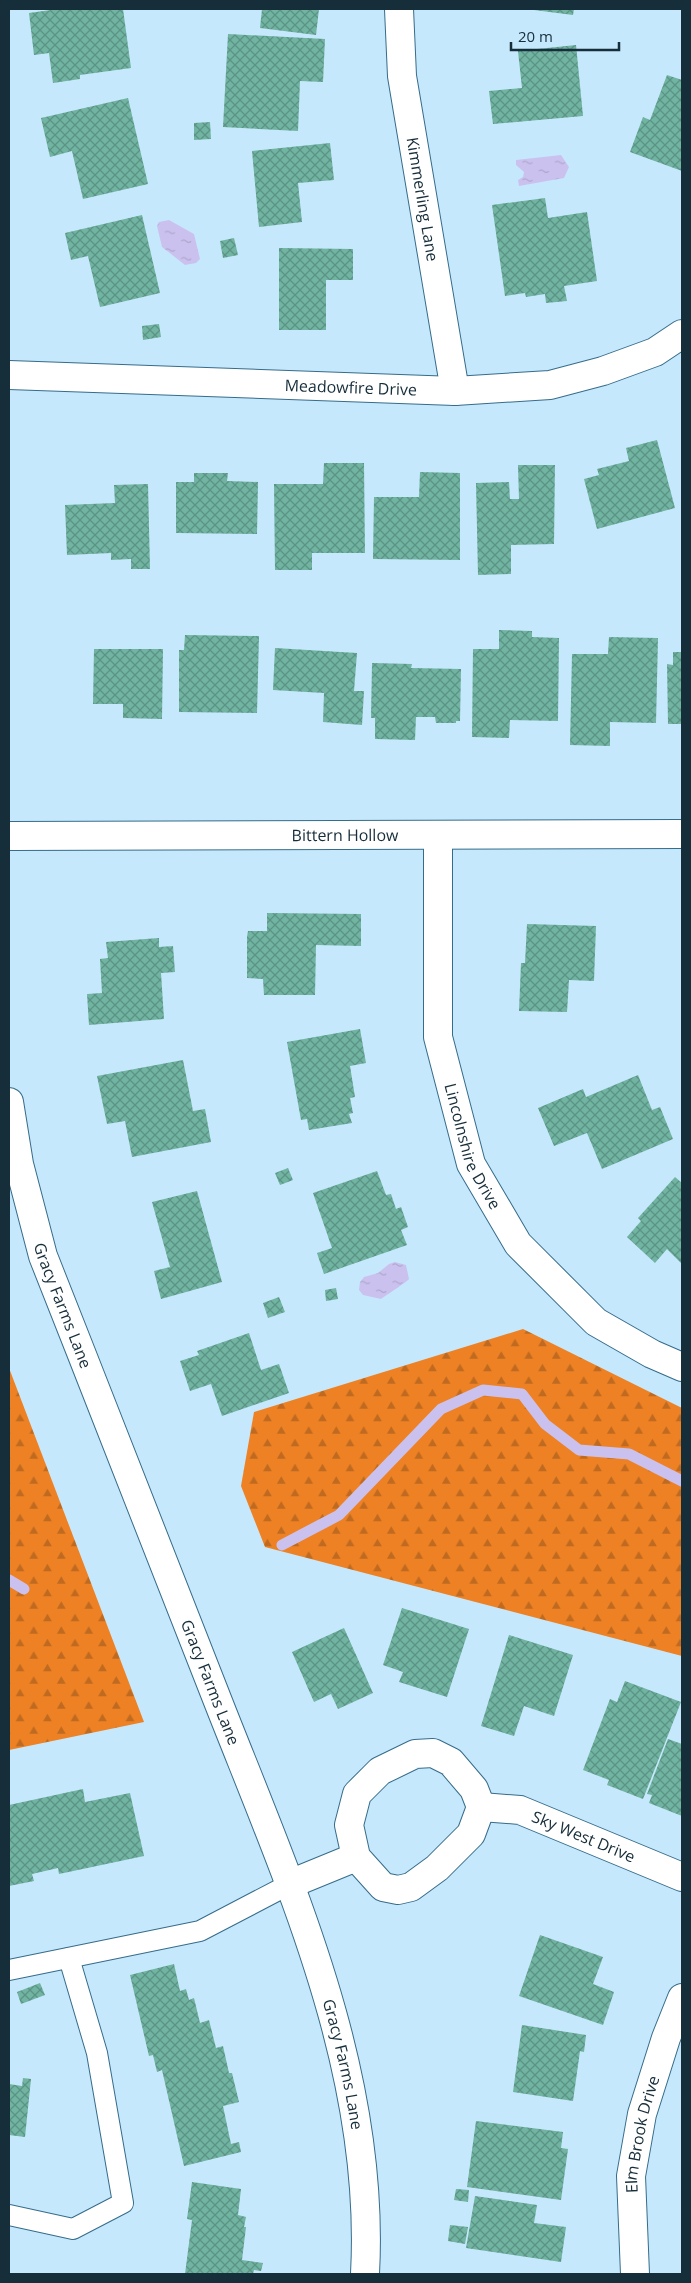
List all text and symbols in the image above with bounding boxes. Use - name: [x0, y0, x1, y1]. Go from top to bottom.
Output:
- scale bar: [511, 20, 618, 52]
- text: 20 m: [518, 26, 553, 46]
- street label: Kimmerling Lane: [401, 135, 444, 263]
- street label: Meadowfire Drive: [284, 374, 417, 401]
- street label: Bittern Hollow: [292, 824, 399, 846]
- street label: Lincolnshire Drive: [439, 1081, 506, 1213]
- street label: Gracy Farms Lane: [29, 1240, 97, 1371]
- street label: Gracy Farms Lane: [176, 1616, 245, 1748]
- street label: Sky West Drive: [529, 1805, 639, 1867]
- street label: Gracy Farms Lane: [318, 1996, 368, 2131]
- street label: Elm Brook Drive: [619, 2073, 664, 2193]

